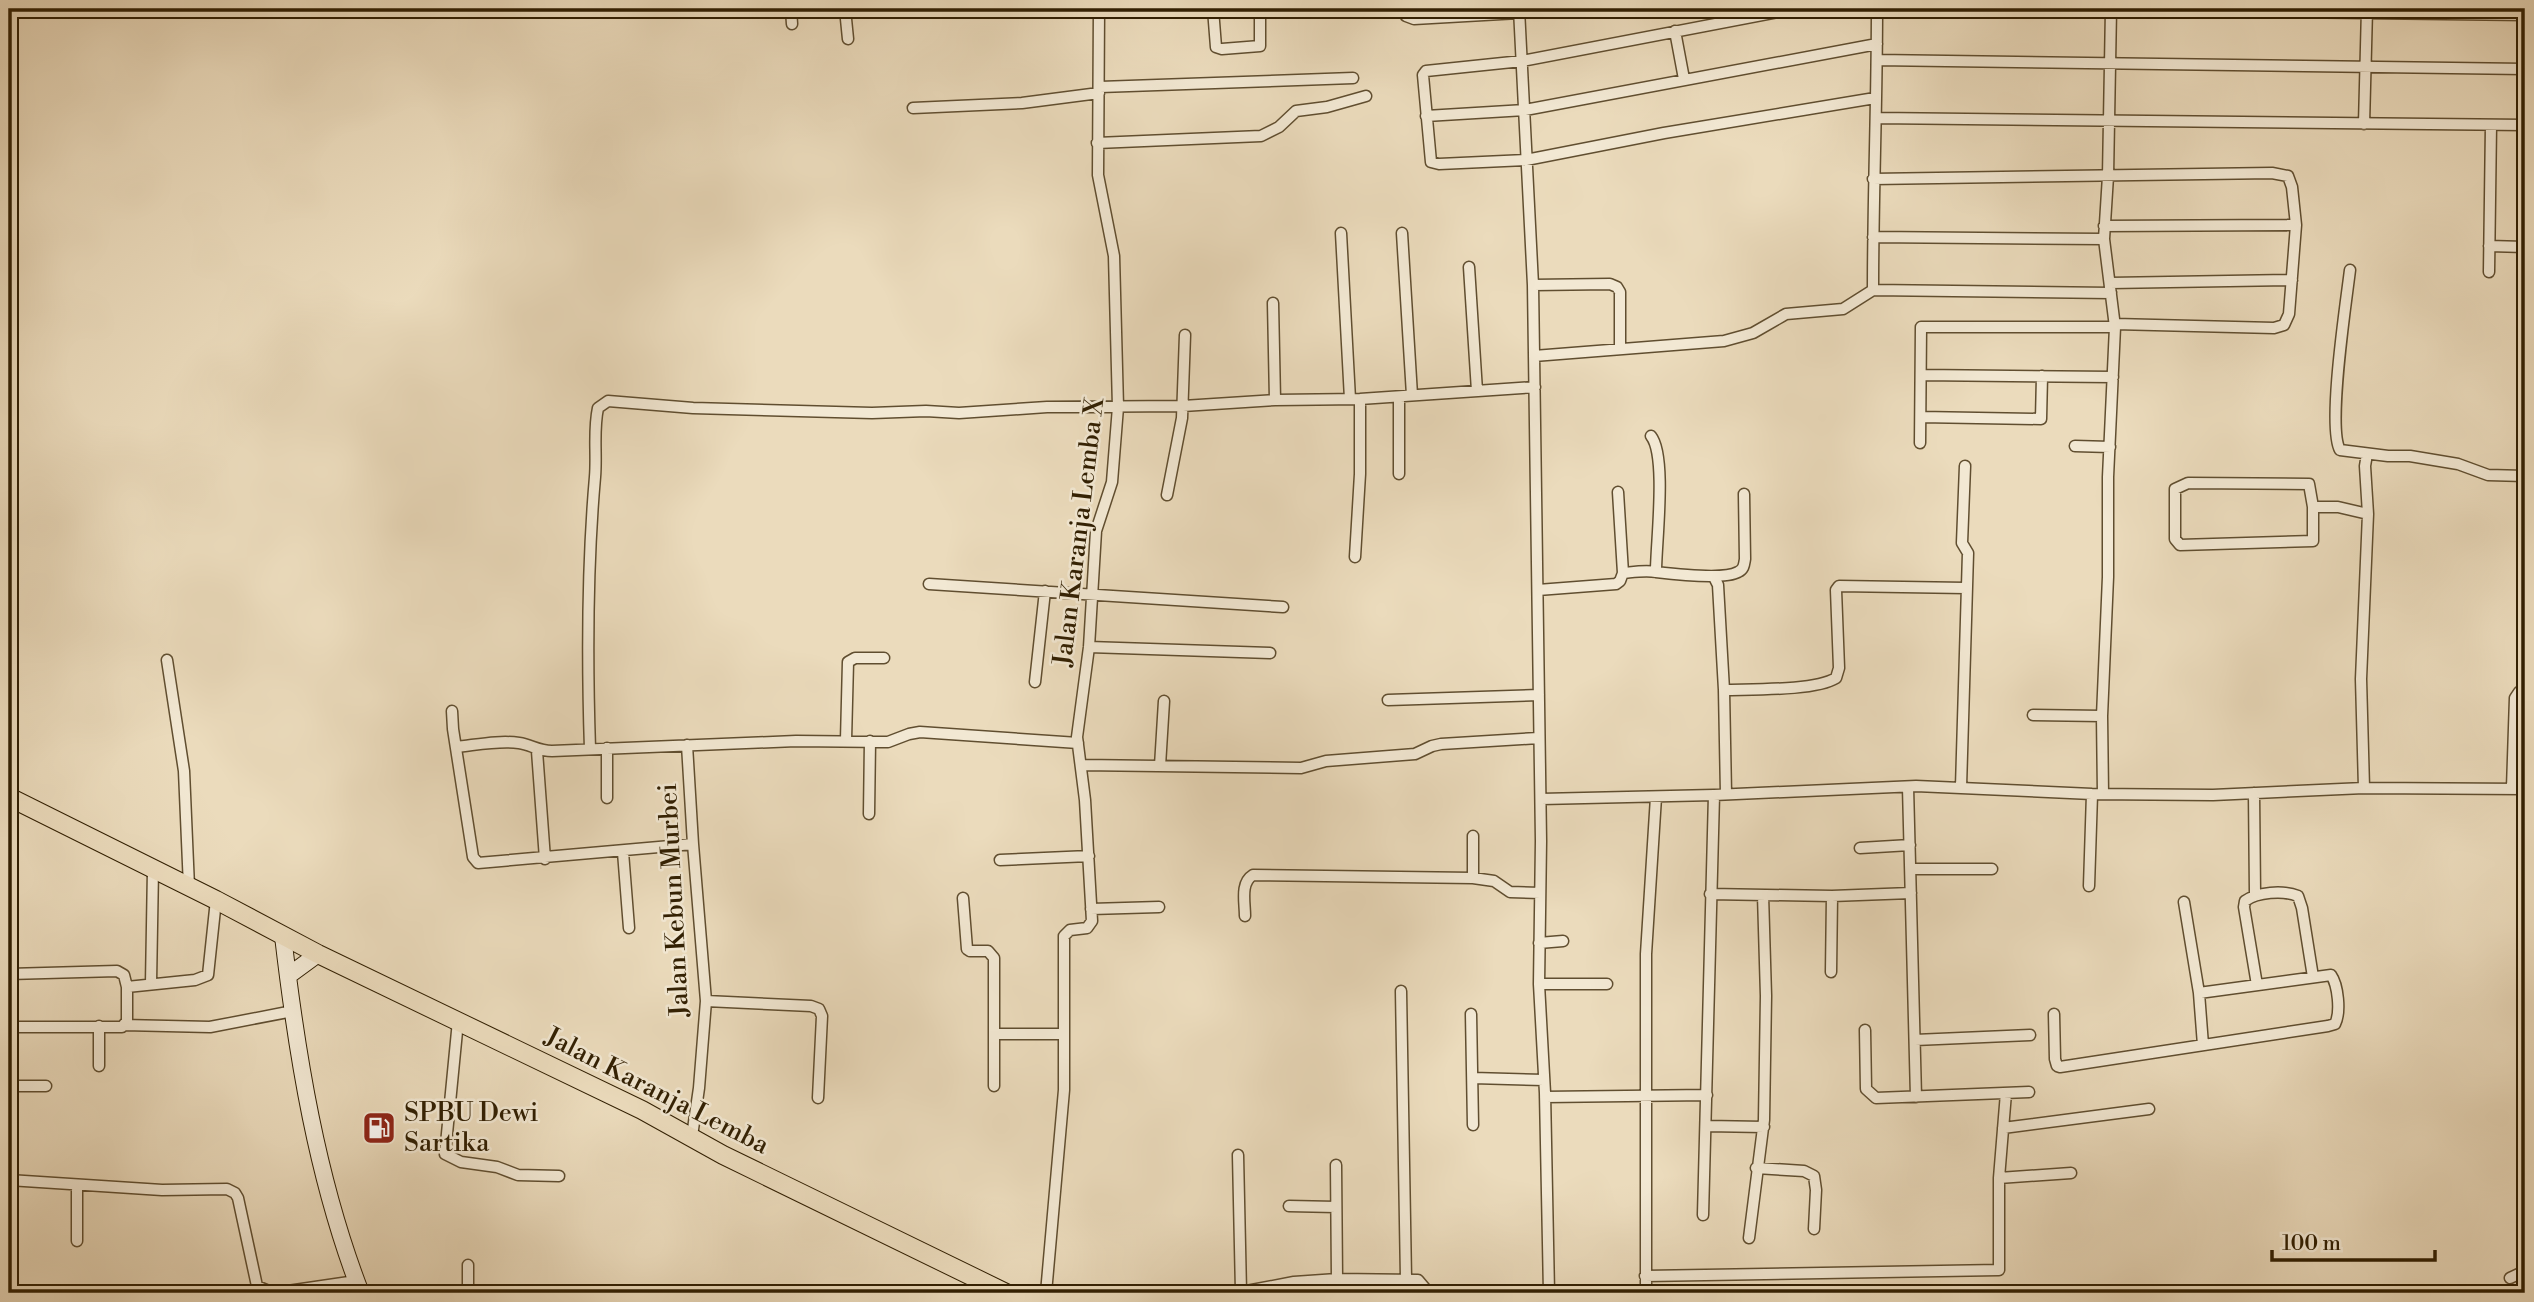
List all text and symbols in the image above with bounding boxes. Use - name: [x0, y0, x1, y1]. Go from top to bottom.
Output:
- street label: Jalan Karanja Lemba X: [1047, 395, 1112, 669]
- street label: Jalan Kebun Murbei: [652, 782, 696, 1019]
- street label: Jalan Karanja Lemba: [539, 1020, 775, 1162]
- place label: SPBU Dewi Sartika: [404, 1097, 538, 1159]
- fuel station icon: SPBU Dewi Sartika: [360, 1109, 398, 1147]
- scale bar: [2272, 1218, 2434, 1262]
- text: 100 m: [2282, 1231, 2341, 1257]

